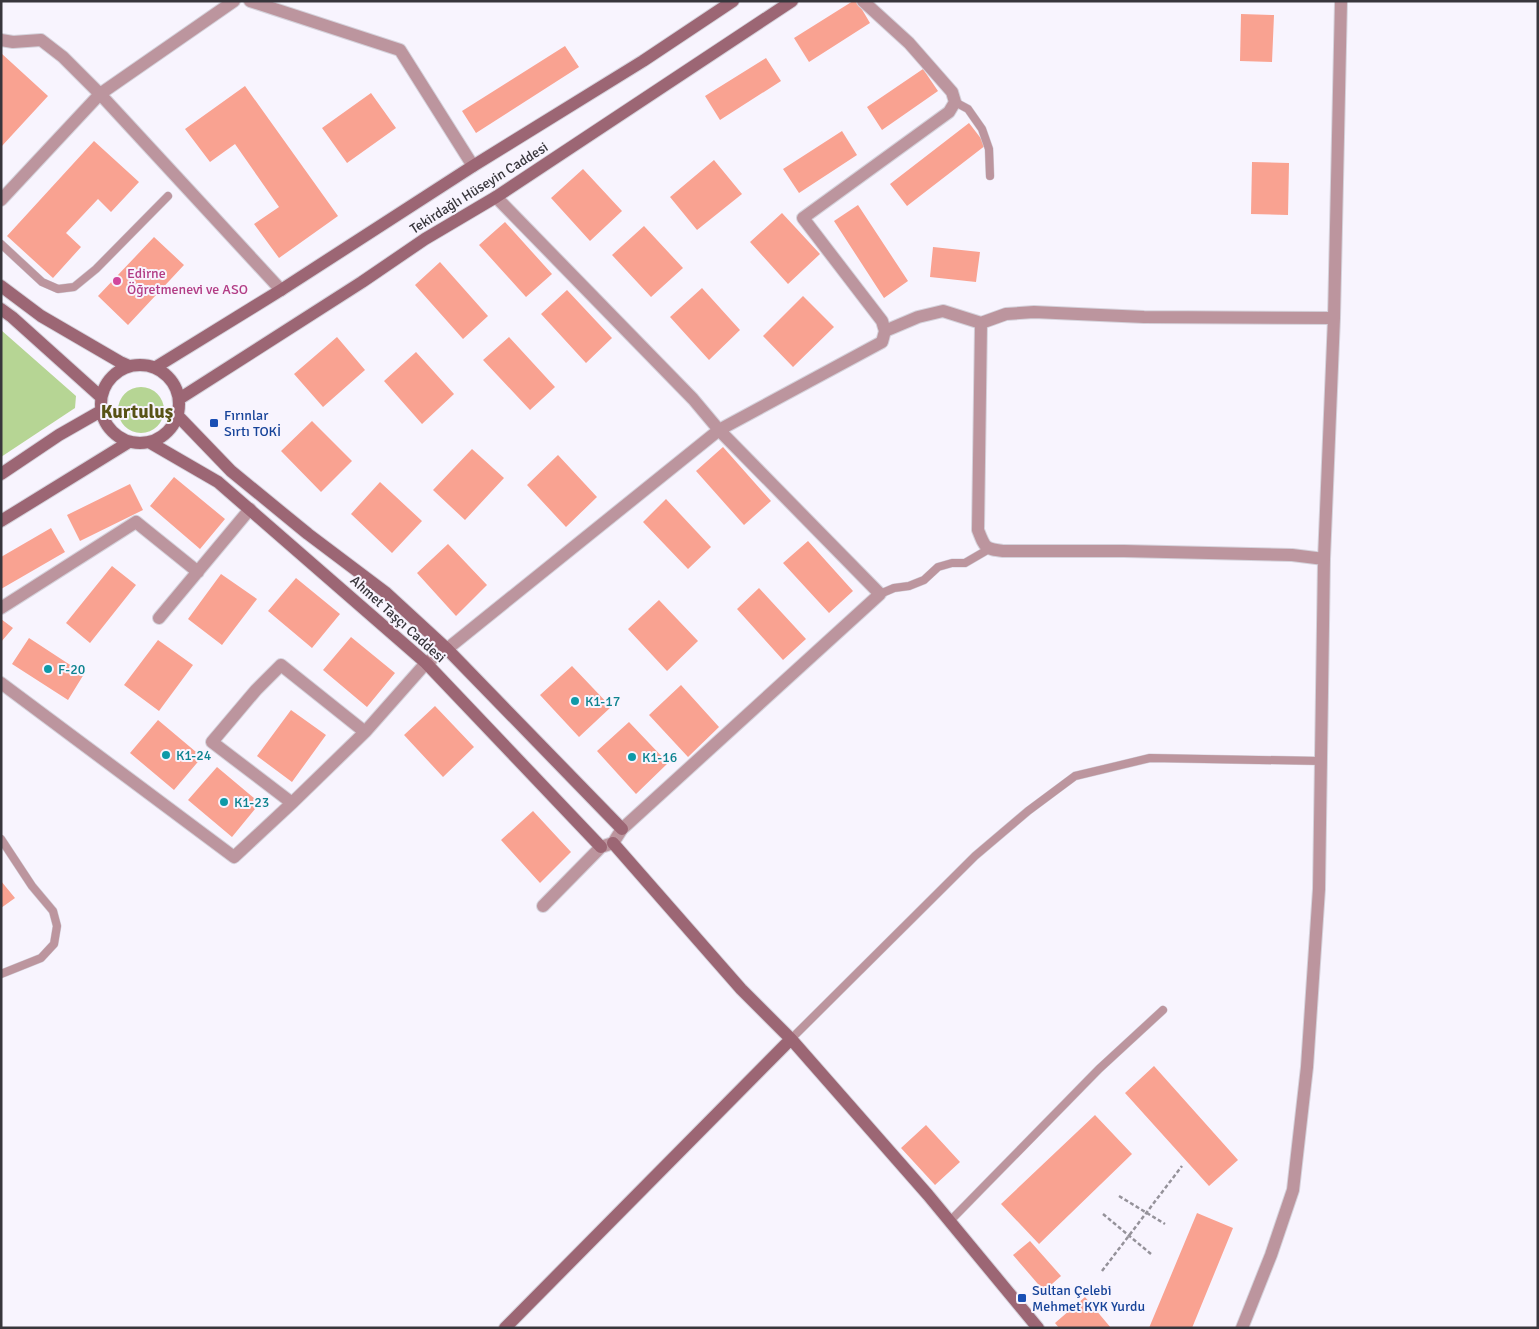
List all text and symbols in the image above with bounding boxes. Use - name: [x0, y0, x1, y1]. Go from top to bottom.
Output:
- street label: Tekirdağlı Hüseyin Caddesi: [407, 138, 551, 238]
- place label: Edirne Öğretmenevi ve ASO: [127, 265, 248, 298]
- marker: Edirne Öğretmenevi ve ASO: [111, 275, 123, 287]
- district label: Kurtuluş: [101, 400, 173, 424]
- place label: Fırınlar Sırtı TOKİ: [224, 407, 281, 440]
- marker: Fırınlar Sırtı TOKİ: [208, 417, 220, 429]
- street label: Ahmet Taşçı Caddesi: [347, 572, 449, 666]
- place label: F-20: [58, 661, 85, 678]
- marker: F-20: [42, 663, 54, 675]
- place label: K1-17: [585, 693, 620, 710]
- marker: K1-17: [569, 695, 581, 707]
- place label: K1-24: [176, 747, 212, 764]
- marker: K1-24: [160, 749, 172, 761]
- place label: K1-16: [642, 749, 677, 766]
- marker: K1-16: [626, 751, 638, 763]
- place label: K1-23: [234, 794, 269, 811]
- marker: K1-23: [218, 796, 230, 808]
- place label: Sultan Çelebi Mehmet KYK Yurdu: [1032, 1282, 1145, 1315]
- marker: Sultan Çelebi Mehmet KYK Yurdu: [1016, 1292, 1028, 1304]

